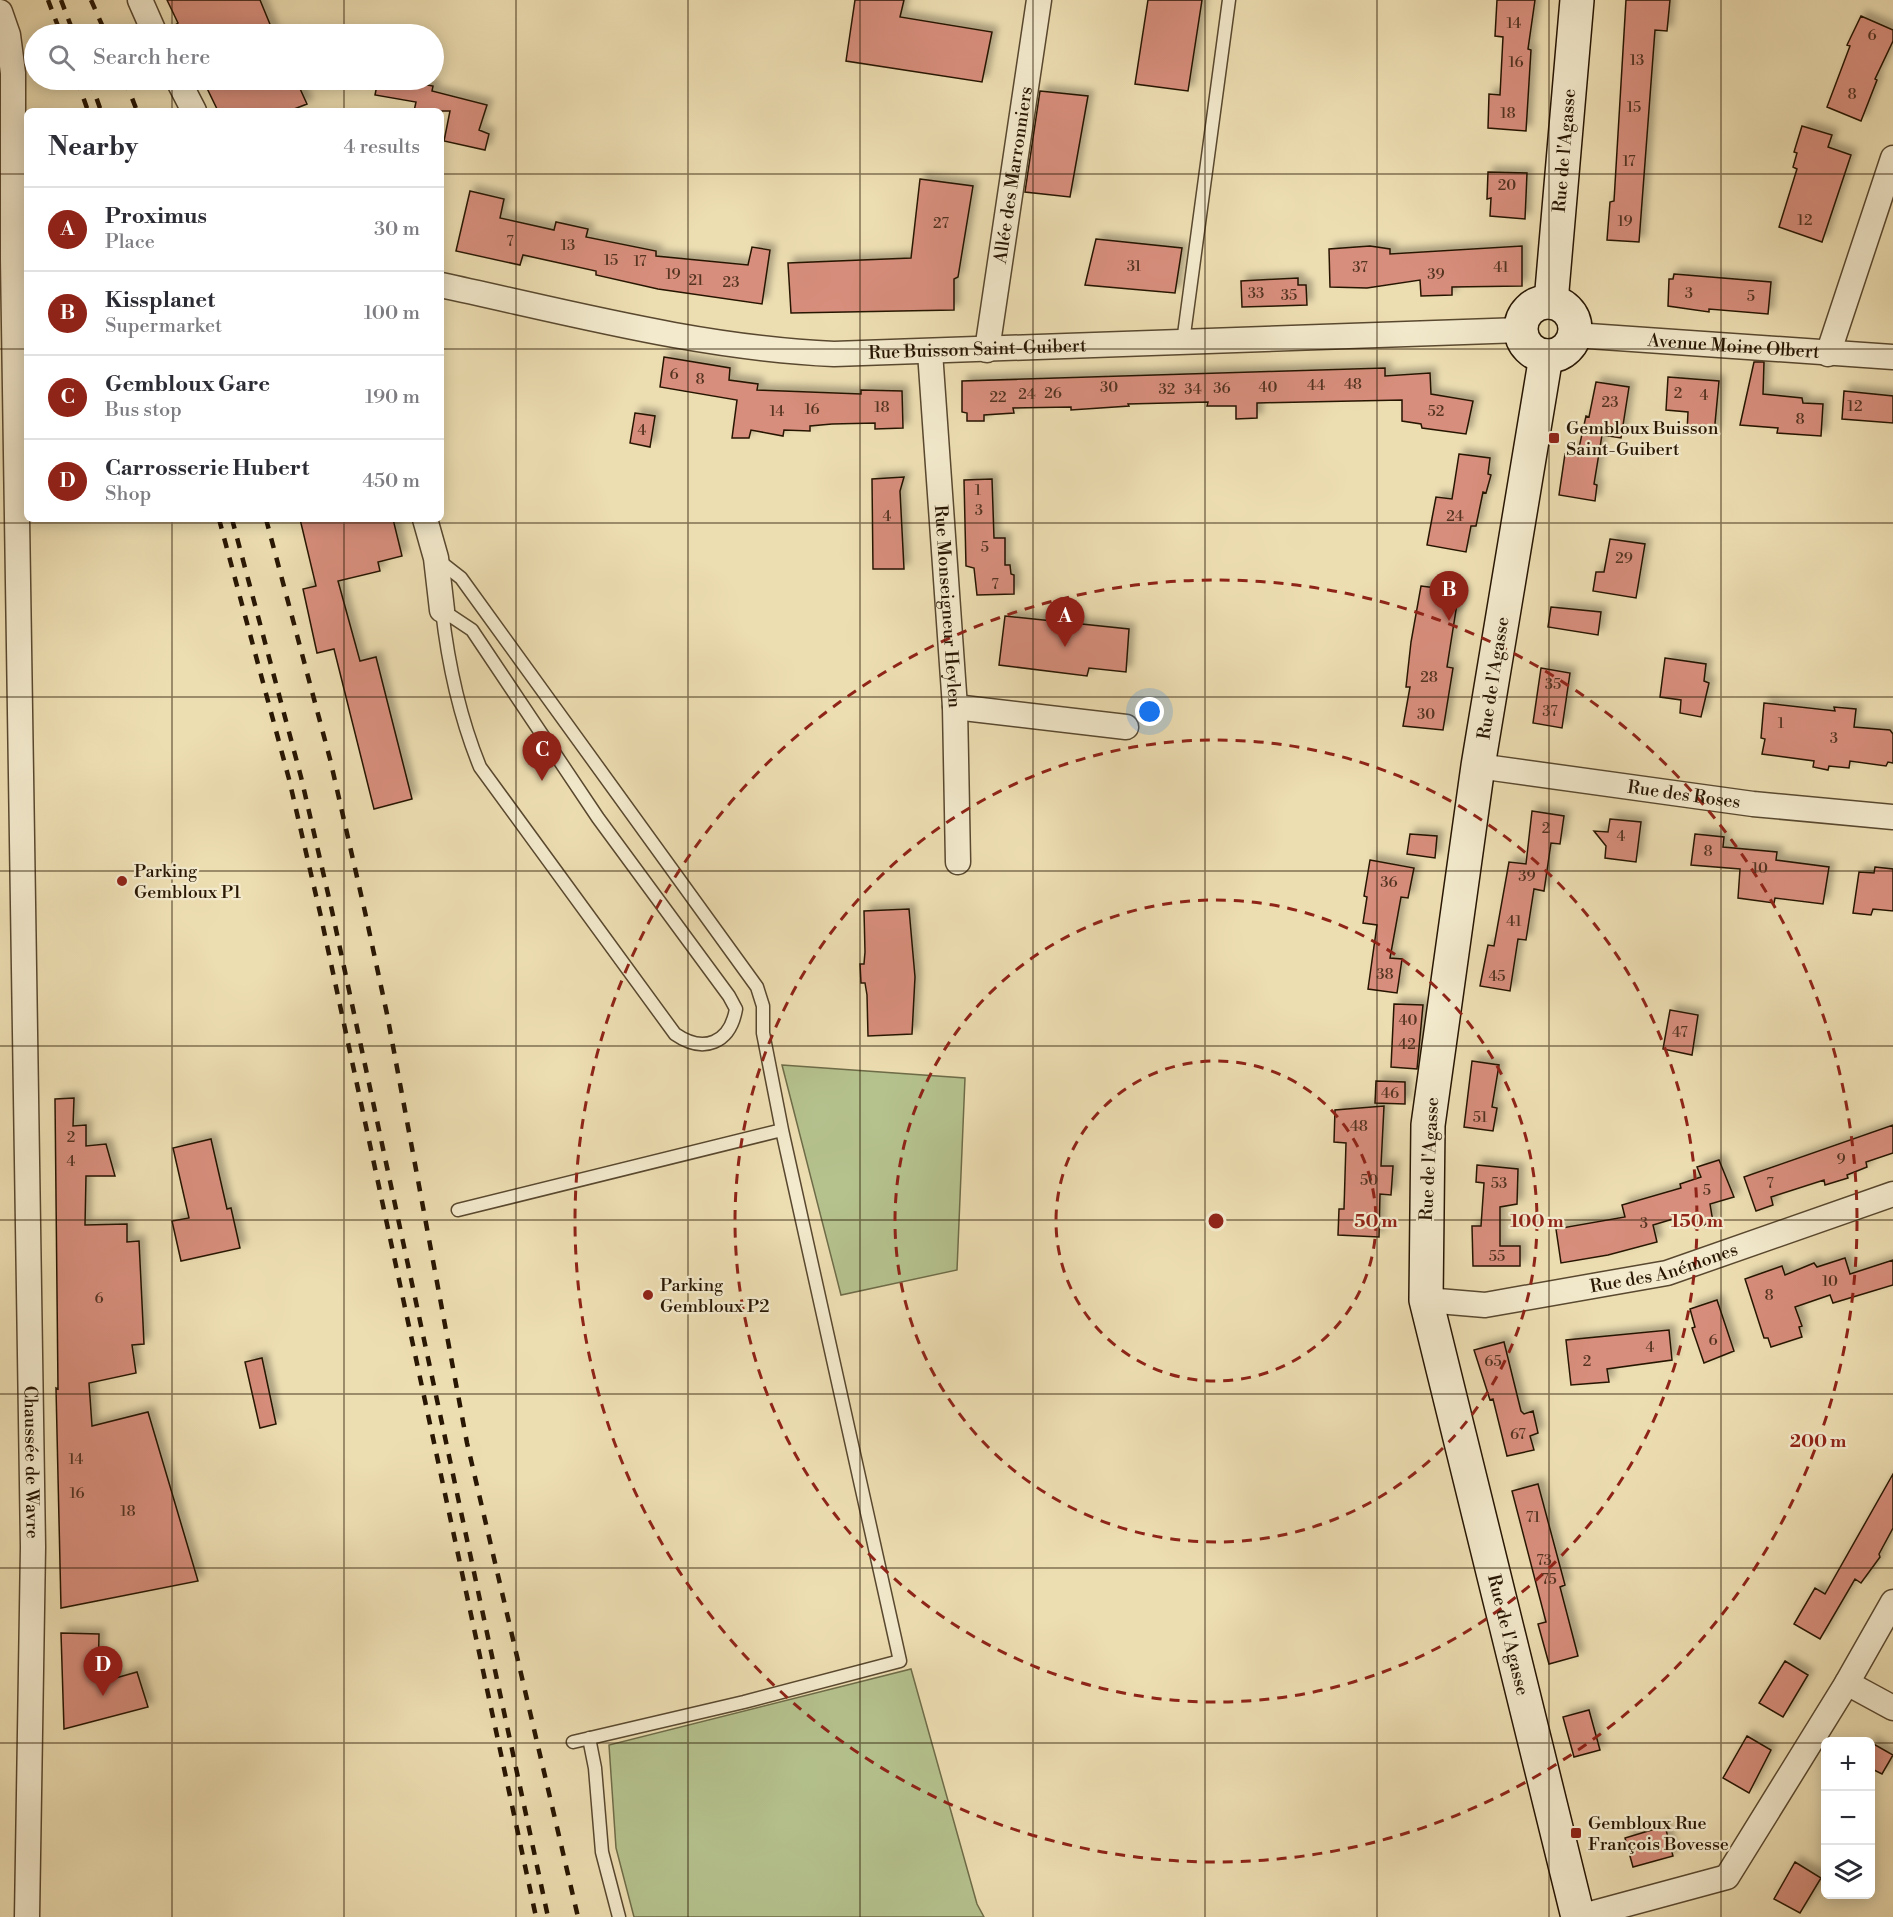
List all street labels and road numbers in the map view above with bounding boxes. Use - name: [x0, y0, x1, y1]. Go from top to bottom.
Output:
- street label: Allée des Marronniers: [989, 85, 1038, 266]
- street label: Rue de l'Agasse: [1548, 88, 1581, 213]
- street label: Avenue Moine Olbert: [1646, 329, 1821, 364]
- street label: Rue Buisson Saint-Guibert: [868, 334, 1088, 365]
- street label: Rue Monseigneur Heylen: [929, 504, 966, 709]
- street label: Rue de l'Agasse: [1472, 615, 1515, 741]
- street label: Rue des Roses: [1626, 776, 1742, 814]
- street label: Rue de l'Agasse: [1415, 1096, 1444, 1222]
- street label: Rue des Anémones: [1588, 1238, 1741, 1298]
- street label: Chaussée de Wavre: [18, 1385, 44, 1539]
- street label: Rue de l'Agasse: [1482, 1572, 1534, 1698]

